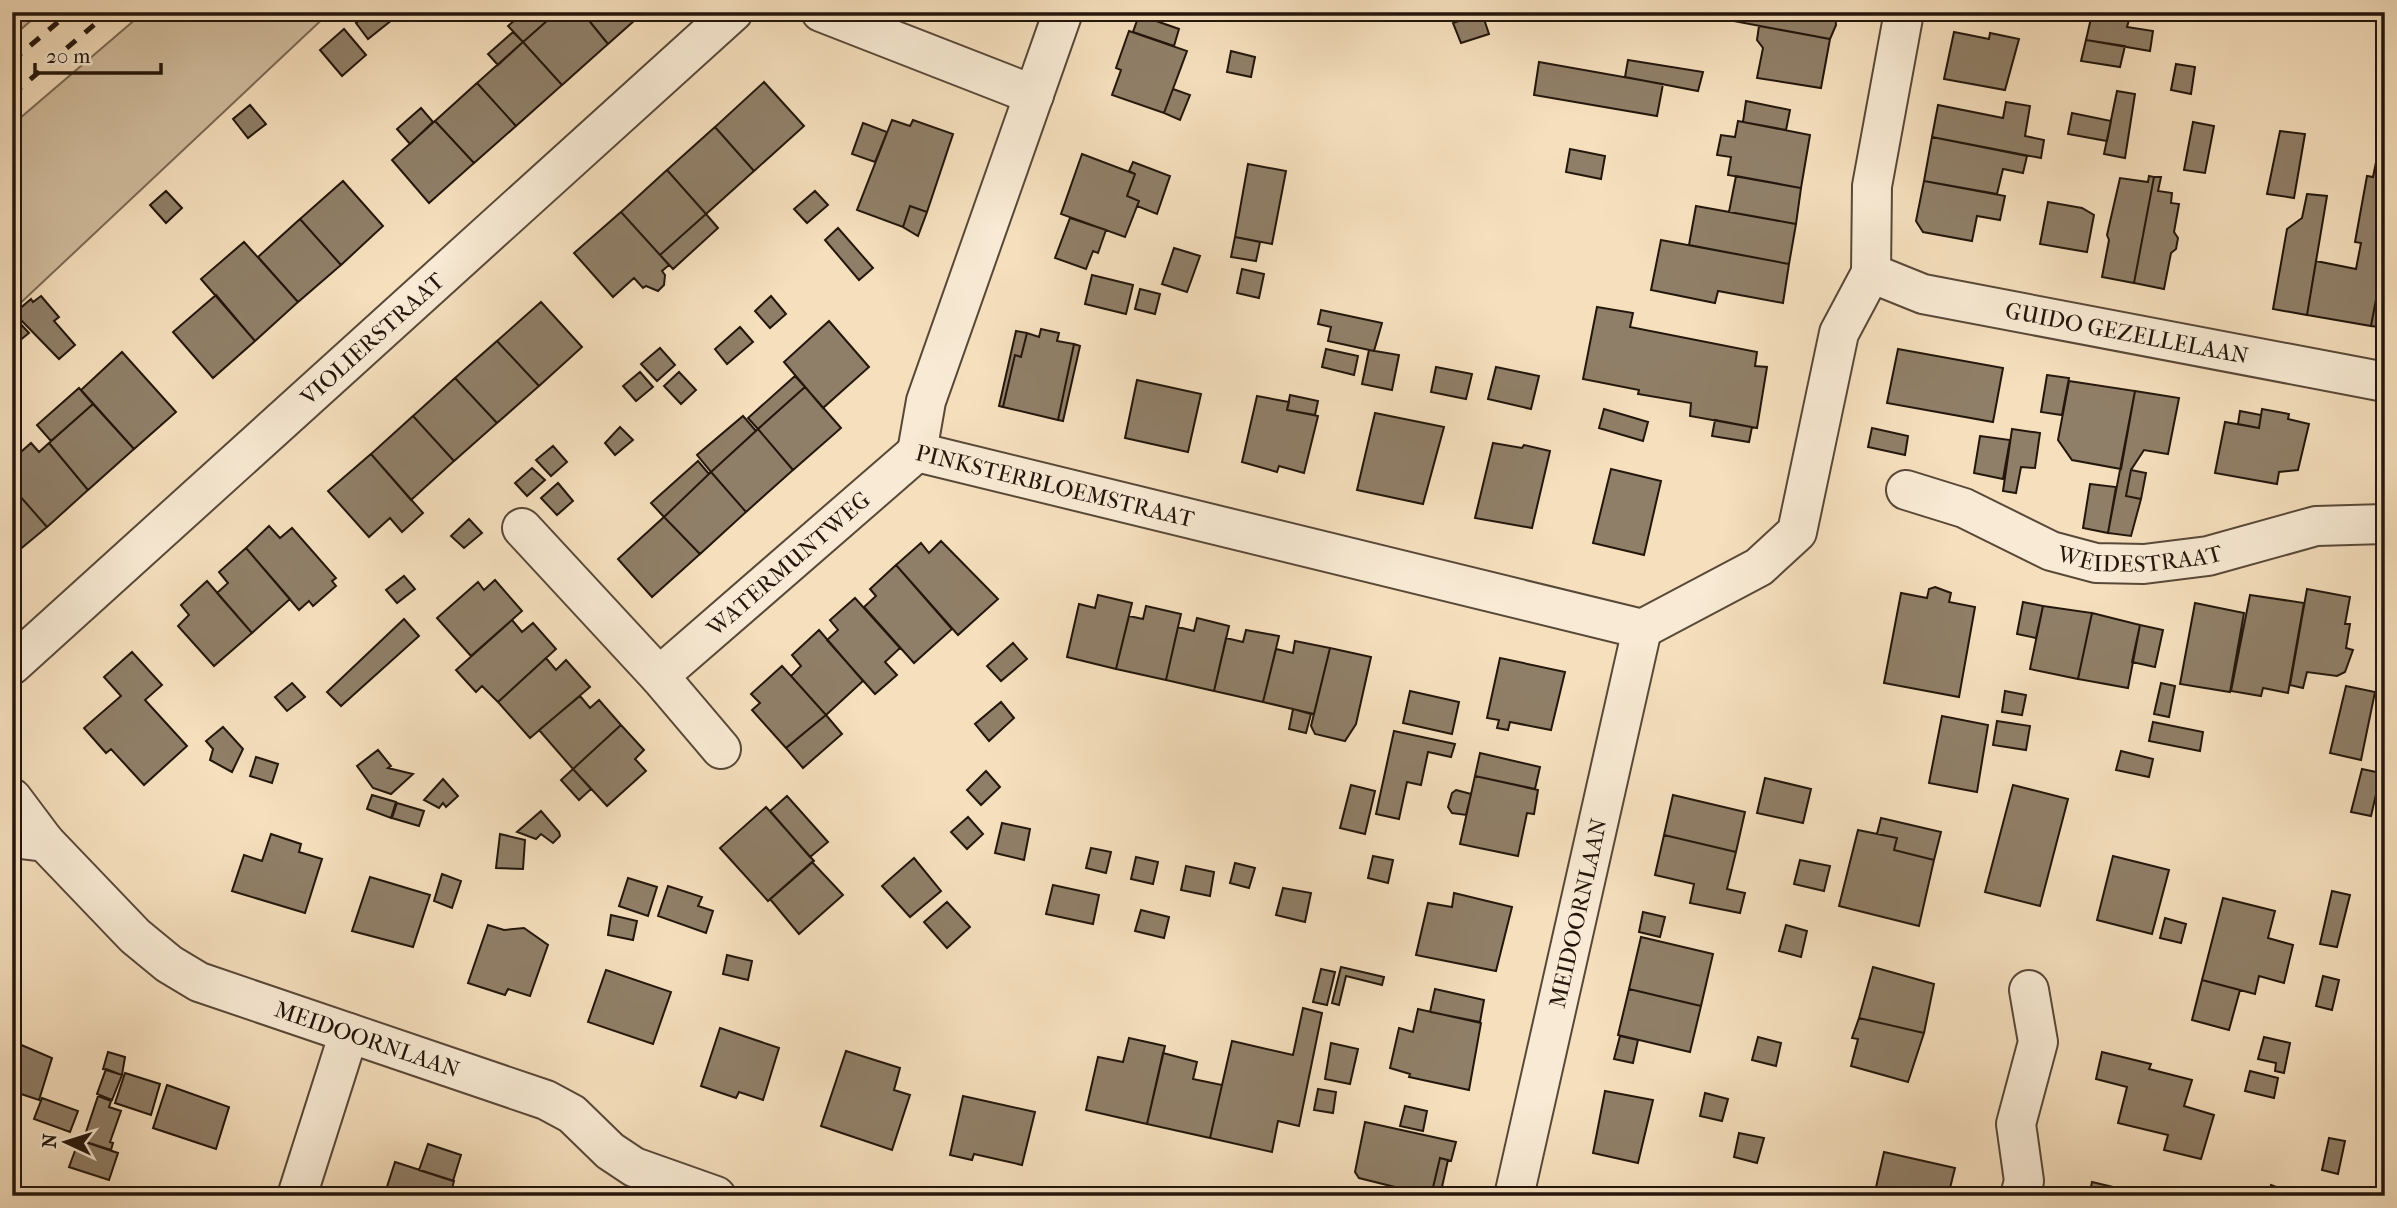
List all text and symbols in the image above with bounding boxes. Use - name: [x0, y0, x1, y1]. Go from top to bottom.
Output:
- scale bar: [35, 32, 161, 76]
- text: 20 m: [46, 44, 91, 68]
- street label: VIOLIERSTRAAT: [294, 267, 450, 411]
- street label: GUIDO GEZELLELAAN: [2003, 296, 2251, 369]
- street label: PINKSTERBLOEMSTRAAT: [913, 439, 1197, 533]
- street label: WATERMUNTWEG: [701, 486, 875, 642]
- street label: WEIDESTRAAT: [2054, 539, 2226, 578]
- street label: MEIDOORNLAAN: [1543, 816, 1612, 1010]
- street label: MEIDOORNLAAN: [271, 995, 463, 1083]
- north arrow: [32, 1106, 102, 1176]
- text: N: [39, 1132, 62, 1149]

